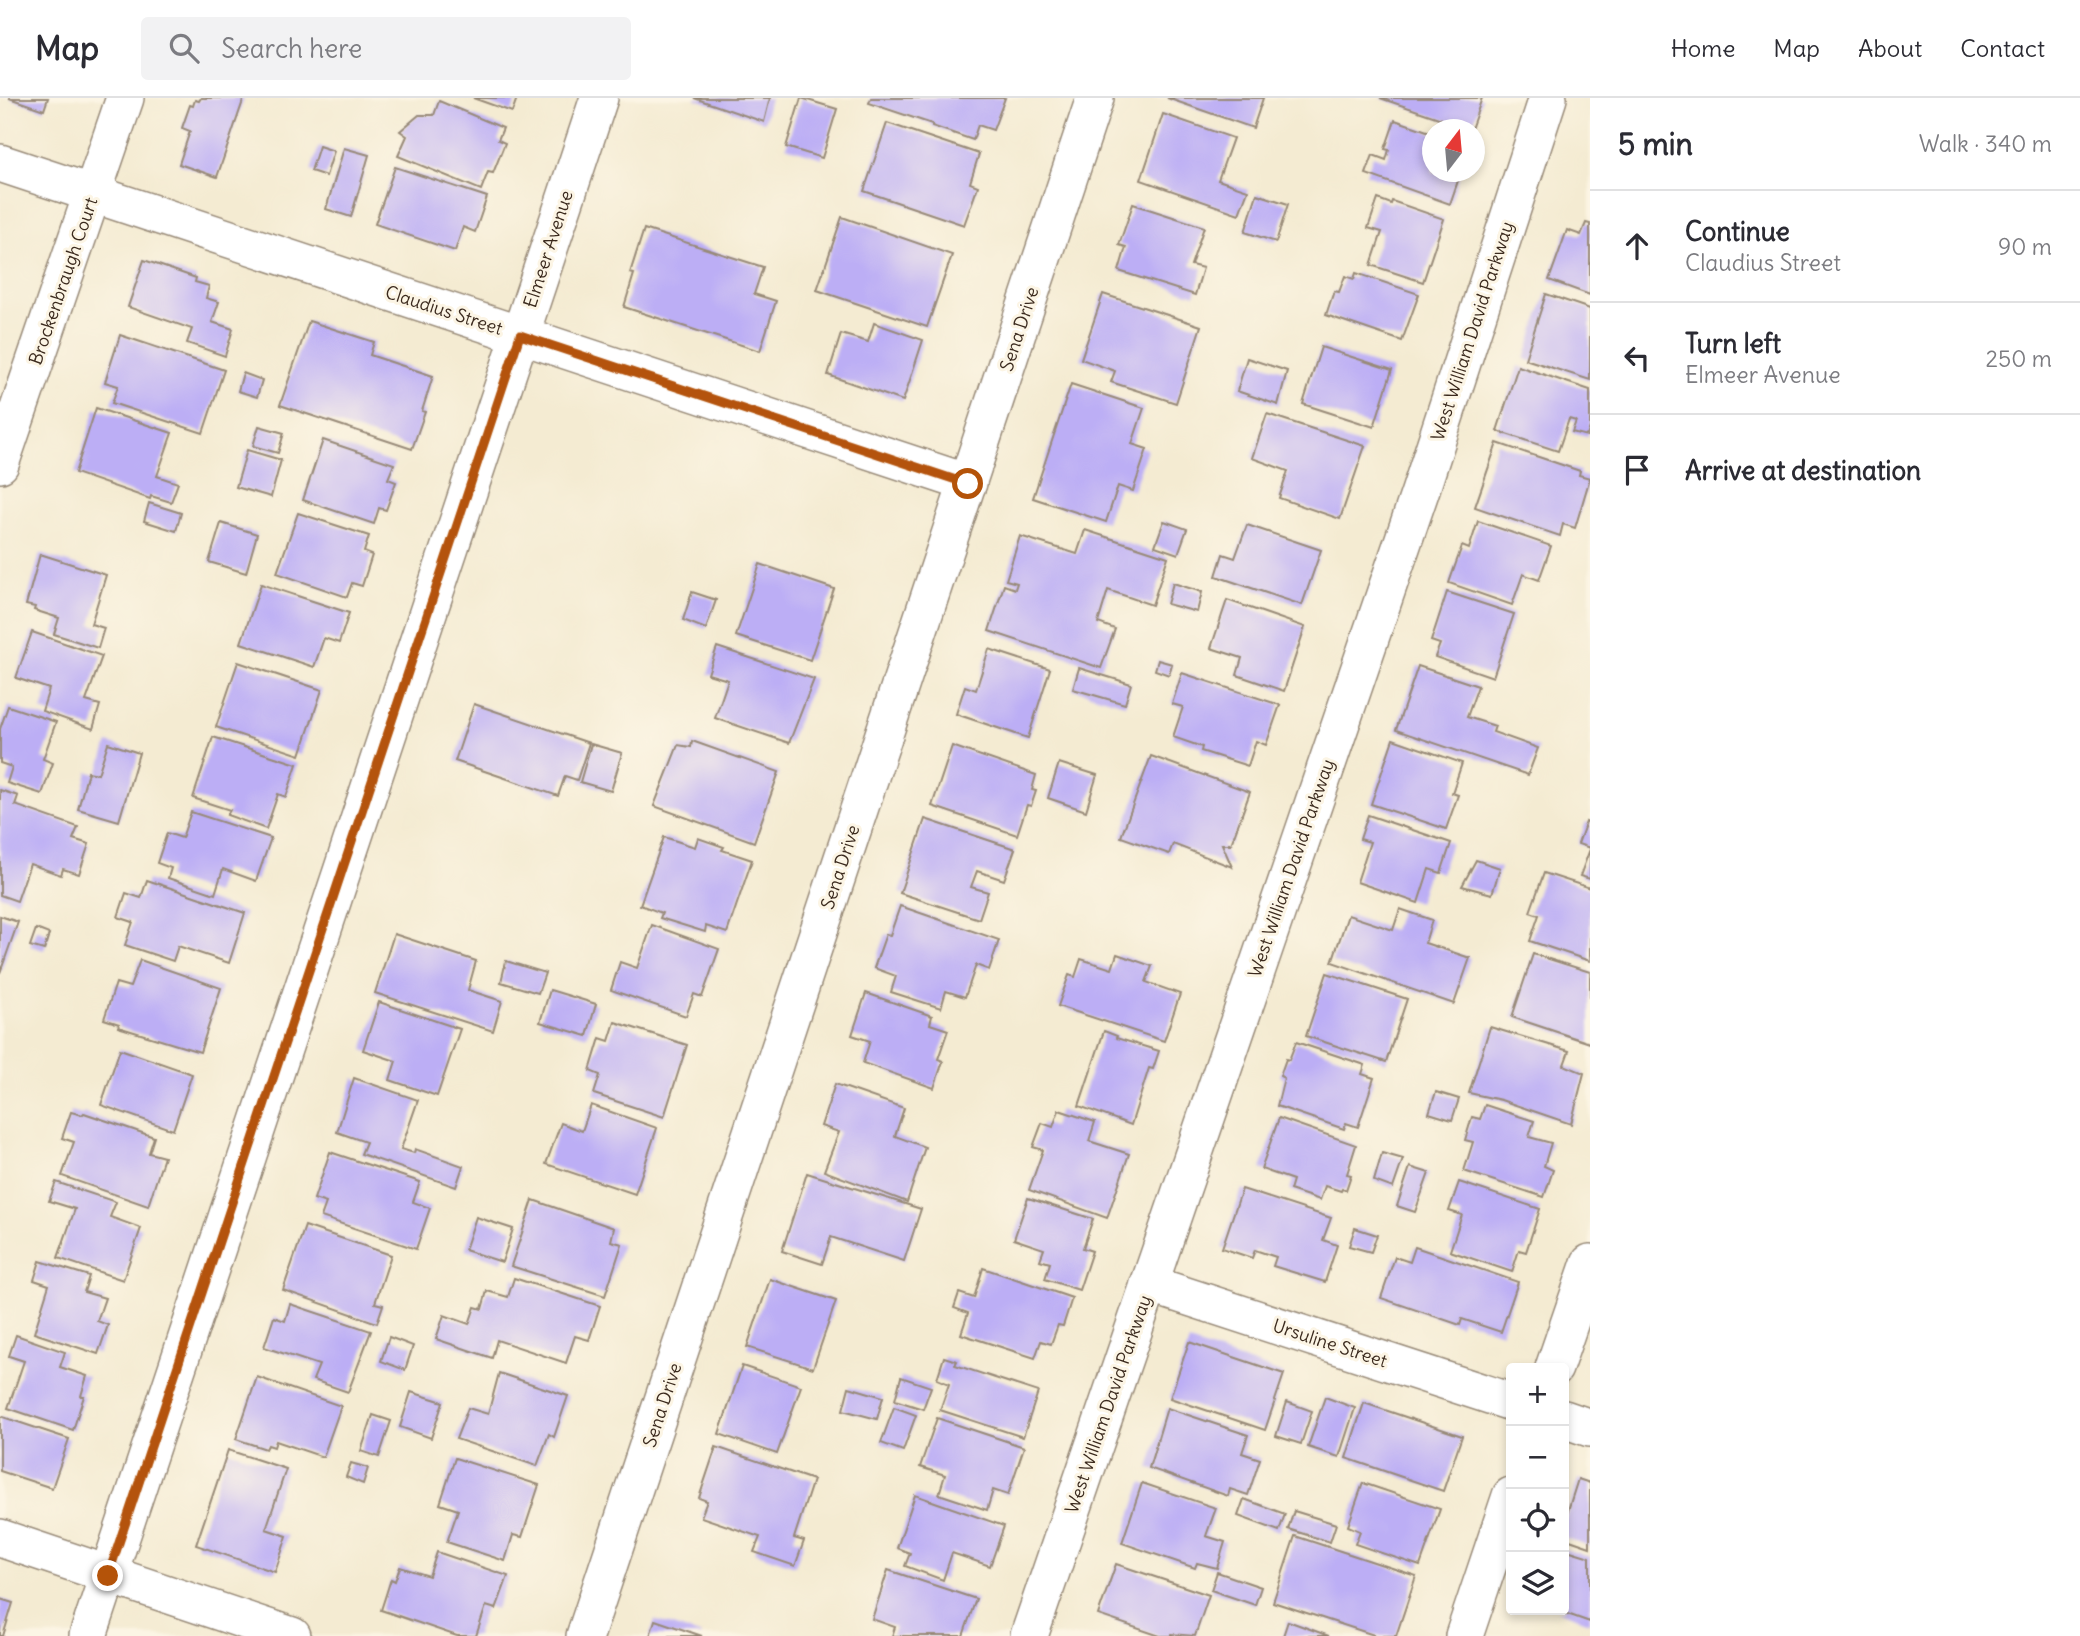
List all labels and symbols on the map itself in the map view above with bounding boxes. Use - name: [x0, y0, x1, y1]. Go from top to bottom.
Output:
- north arrow: [1422, 119, 1485, 182]
- street label: Elmeer Avenue: [518, 188, 578, 310]
- street label: Brockenbraugh Court: [24, 194, 102, 368]
- street label: West William David Parkway: [1426, 218, 1518, 444]
- street label: Claudius Street: [382, 280, 506, 340]
- street label: Sena Drive: [995, 284, 1043, 374]
- route start: [952, 468, 983, 499]
- street label: West William David Parkway: [1243, 756, 1339, 980]
- street label: Sena Drive: [816, 822, 864, 912]
- street label: West William David Parkway: [1060, 1292, 1156, 1516]
- street label: Ursuline Street: [1270, 1314, 1390, 1372]
- street label: Sena Drive: [638, 1360, 686, 1450]
- route end: [92, 1560, 123, 1591]

